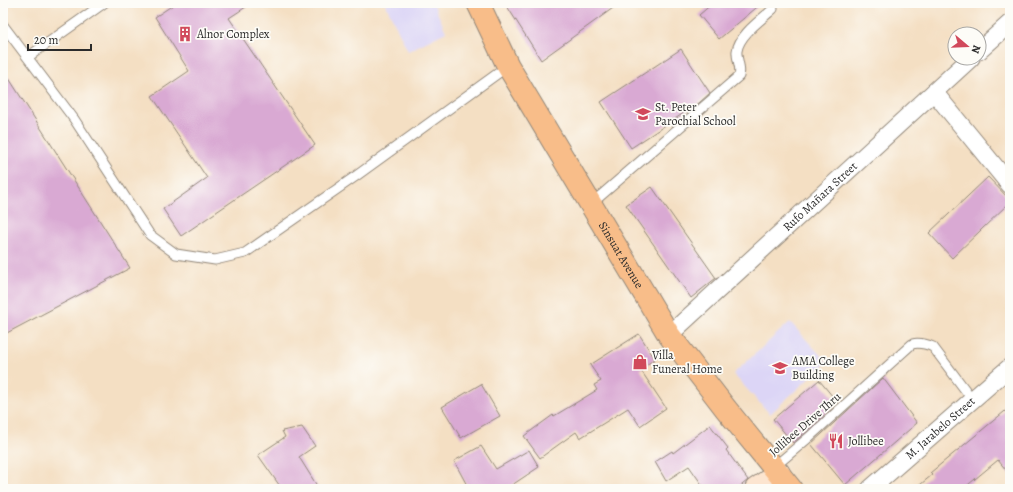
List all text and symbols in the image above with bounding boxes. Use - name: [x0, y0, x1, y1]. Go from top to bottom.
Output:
- building icon: Alnor Complex: [176, 25, 194, 43]
- scale bar: [28, 26, 91, 52]
- place label: Alnor Complex: [196, 26, 270, 42]
- north arrow: [947, 26, 987, 66]
- text: 20 m: [34, 32, 58, 48]
- text: N: [968, 43, 984, 55]
- place label: St. Peter Parochial School: [655, 99, 736, 129]
- school or university icon: St. Peter Parochial School: [634, 105, 652, 123]
- street label: Rufo Mañara Street: [779, 158, 861, 235]
- street label: Sinsuat Avenue: [595, 219, 647, 291]
- place label: Villa Funeral Home: [651, 347, 722, 377]
- shop icon: Villa Funeral Home: [631, 353, 649, 371]
- place label: AMA College Building: [791, 353, 854, 383]
- school or university icon: AMA College Building: [771, 359, 789, 377]
- street label: Jollibee Drive Thru: [766, 388, 845, 460]
- street label: M. Jarabelo Street: [902, 393, 978, 463]
- restaurant icon: Jollibee: [827, 432, 845, 450]
- place label: Jollibee: [848, 433, 884, 449]

